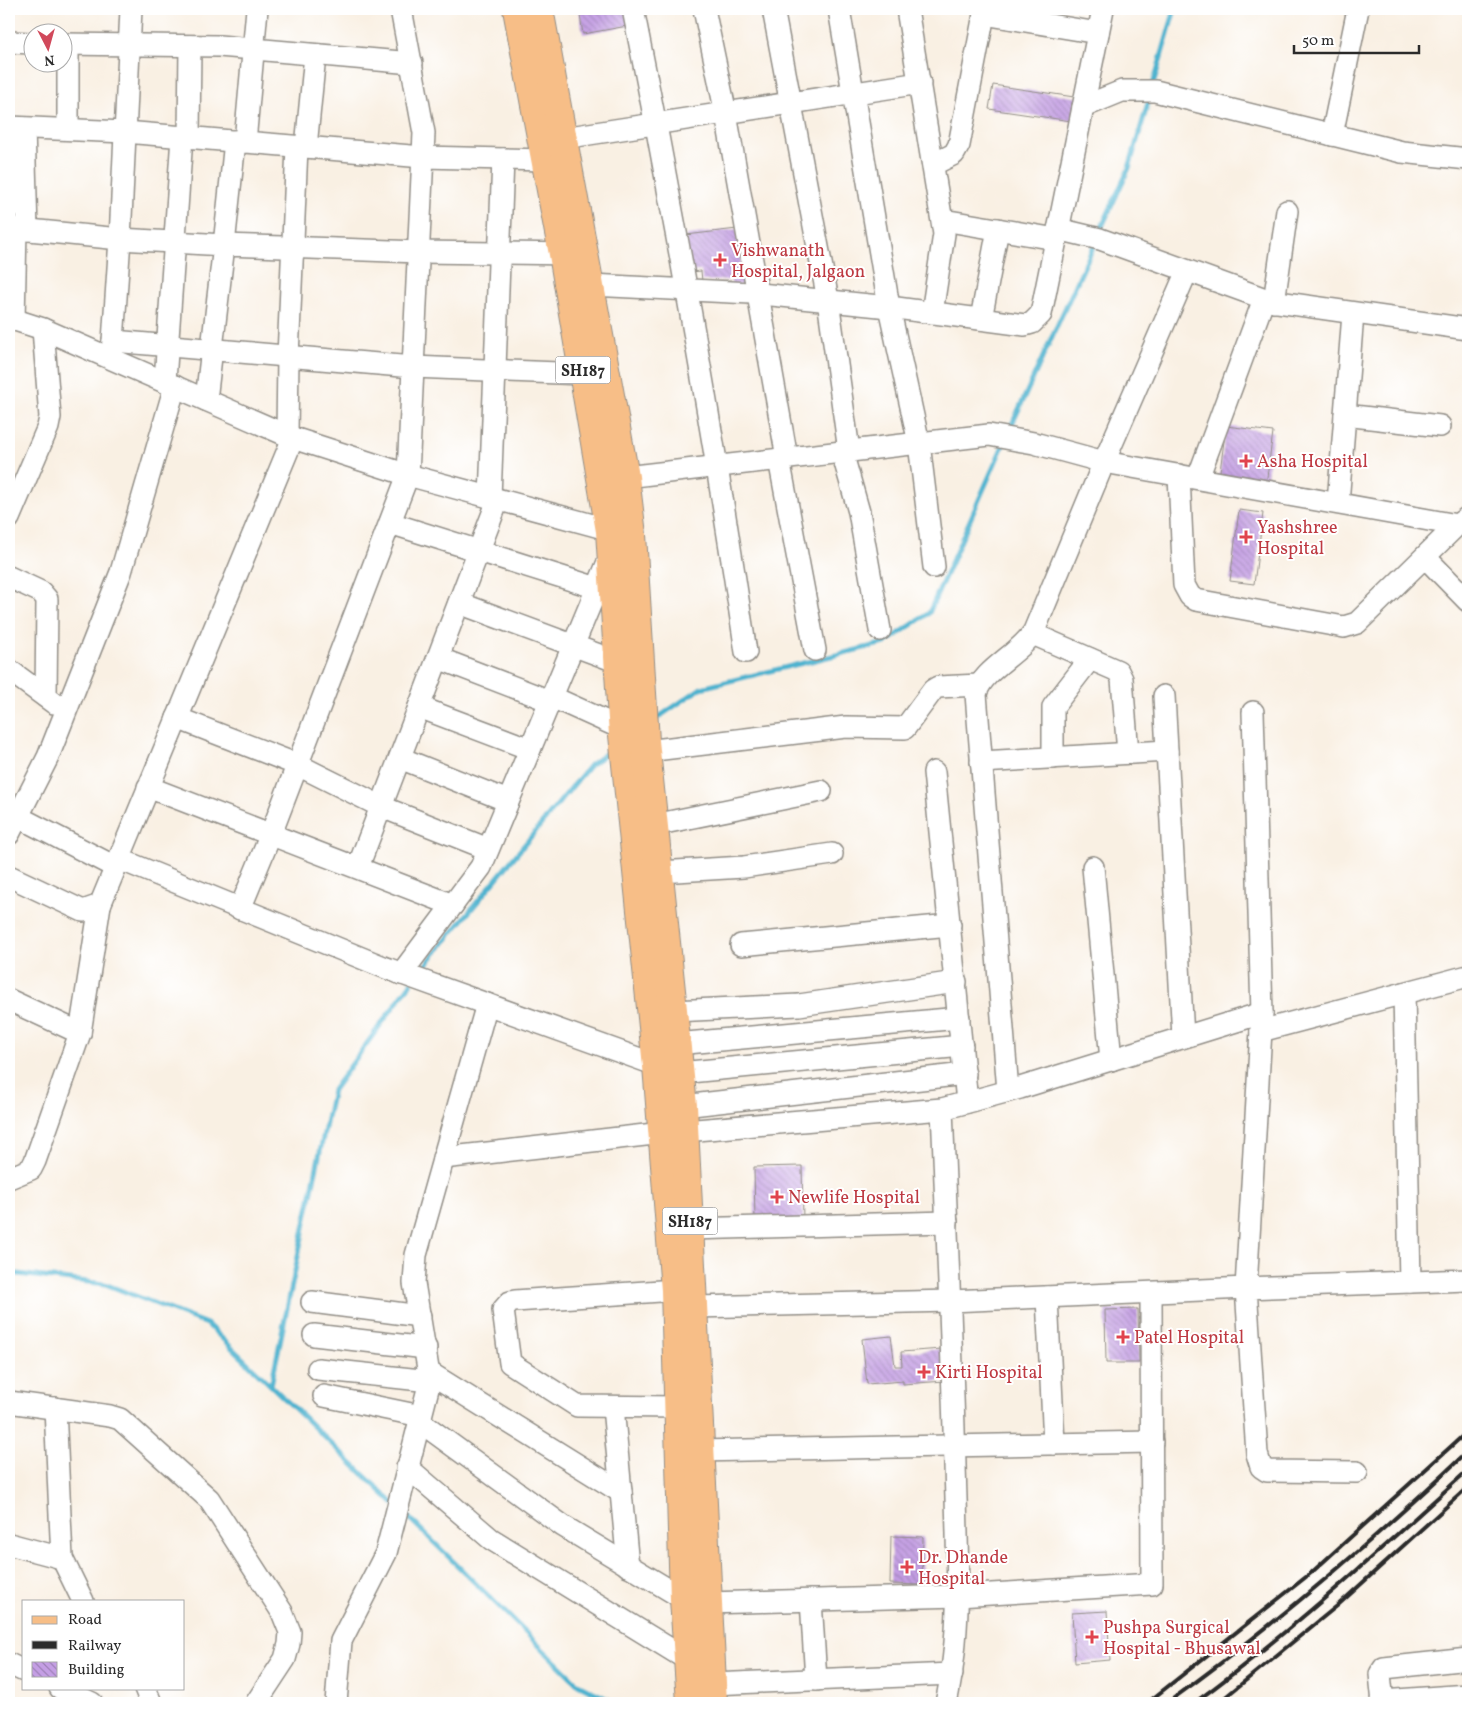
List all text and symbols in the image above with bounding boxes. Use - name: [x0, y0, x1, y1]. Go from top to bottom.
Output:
- north arrow: [22, 22, 72, 72]
- scale bar: [1294, 22, 1420, 54]
- text: 50 m: [1302, 31, 1334, 52]
- text: N: [43, 49, 55, 69]
- place label: Vishwanath Hospital, Jalgaon: [731, 239, 865, 285]
- marker: Vishwanath Hospital, Jalgaon: [713, 253, 727, 267]
- road number: SH187: [556, 356, 610, 384]
- place label: Asha Hospital: [1257, 450, 1368, 475]
- marker: Asha Hospital: [1239, 454, 1253, 468]
- place label: Yashshree Hospital: [1257, 516, 1338, 562]
- marker: Yashshree Hospital: [1239, 530, 1253, 544]
- place label: Newlife Hospital: [788, 1186, 920, 1211]
- marker: Newlife Hospital: [770, 1190, 784, 1204]
- road number: SH187: [662, 1208, 718, 1234]
- place label: Patel Hospital: [1134, 1326, 1244, 1351]
- marker: Patel Hospital: [1116, 1330, 1130, 1344]
- place label: Kirti Hospital: [935, 1361, 1043, 1386]
- marker: Kirti Hospital: [917, 1365, 931, 1379]
- place label: Dr. Dhande Hospital: [918, 1546, 1008, 1592]
- marker: Dr. Dhande Hospital: [900, 1560, 914, 1574]
- legend: [22, 1600, 185, 1690]
- text: Road: [68, 1610, 102, 1631]
- place label: Pushpa Surgical Hospital - Bhusawal: [1103, 1616, 1261, 1662]
- marker: Pushpa Surgical Hospital - Bhusawal: [1085, 1630, 1099, 1644]
- text: Railway: [68, 1636, 121, 1657]
- text: Building: [68, 1660, 125, 1681]

